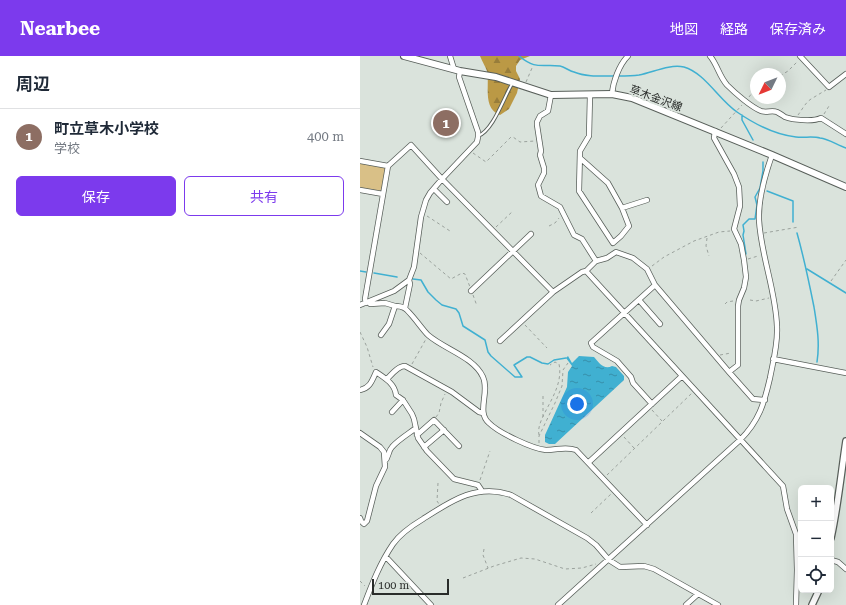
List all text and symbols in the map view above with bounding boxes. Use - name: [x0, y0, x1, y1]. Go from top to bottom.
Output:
- text: Nearbee: [20, 17, 100, 40]
- text: 地図: [670, 21, 698, 37]
- text: 経路: [720, 21, 748, 37]
- text: 保存済み: [770, 21, 826, 37]
- north arrow: [750, 68, 786, 104]
- text: 周辺: [16, 74, 50, 94]
- street label: 草木金沢線: [628, 83, 684, 114]
- pin: 1: [433, 108, 459, 138]
- text: 町立草木小学校: [54, 120, 159, 138]
- text: 1: [25, 129, 33, 144]
- text: 400 m: [307, 129, 344, 144]
- text: 学校: [54, 141, 80, 156]
- button: 保存: [16, 176, 176, 216]
- button: 共有: [184, 176, 344, 216]
- your location: [567, 394, 587, 414]
- map controls: [798, 485, 834, 593]
- button: +: [798, 485, 834, 521]
- button: −: [798, 521, 834, 557]
- button: locate: [798, 557, 834, 593]
- scale bar: [372, 577, 449, 596]
- text: 100 m: [378, 579, 409, 592]

